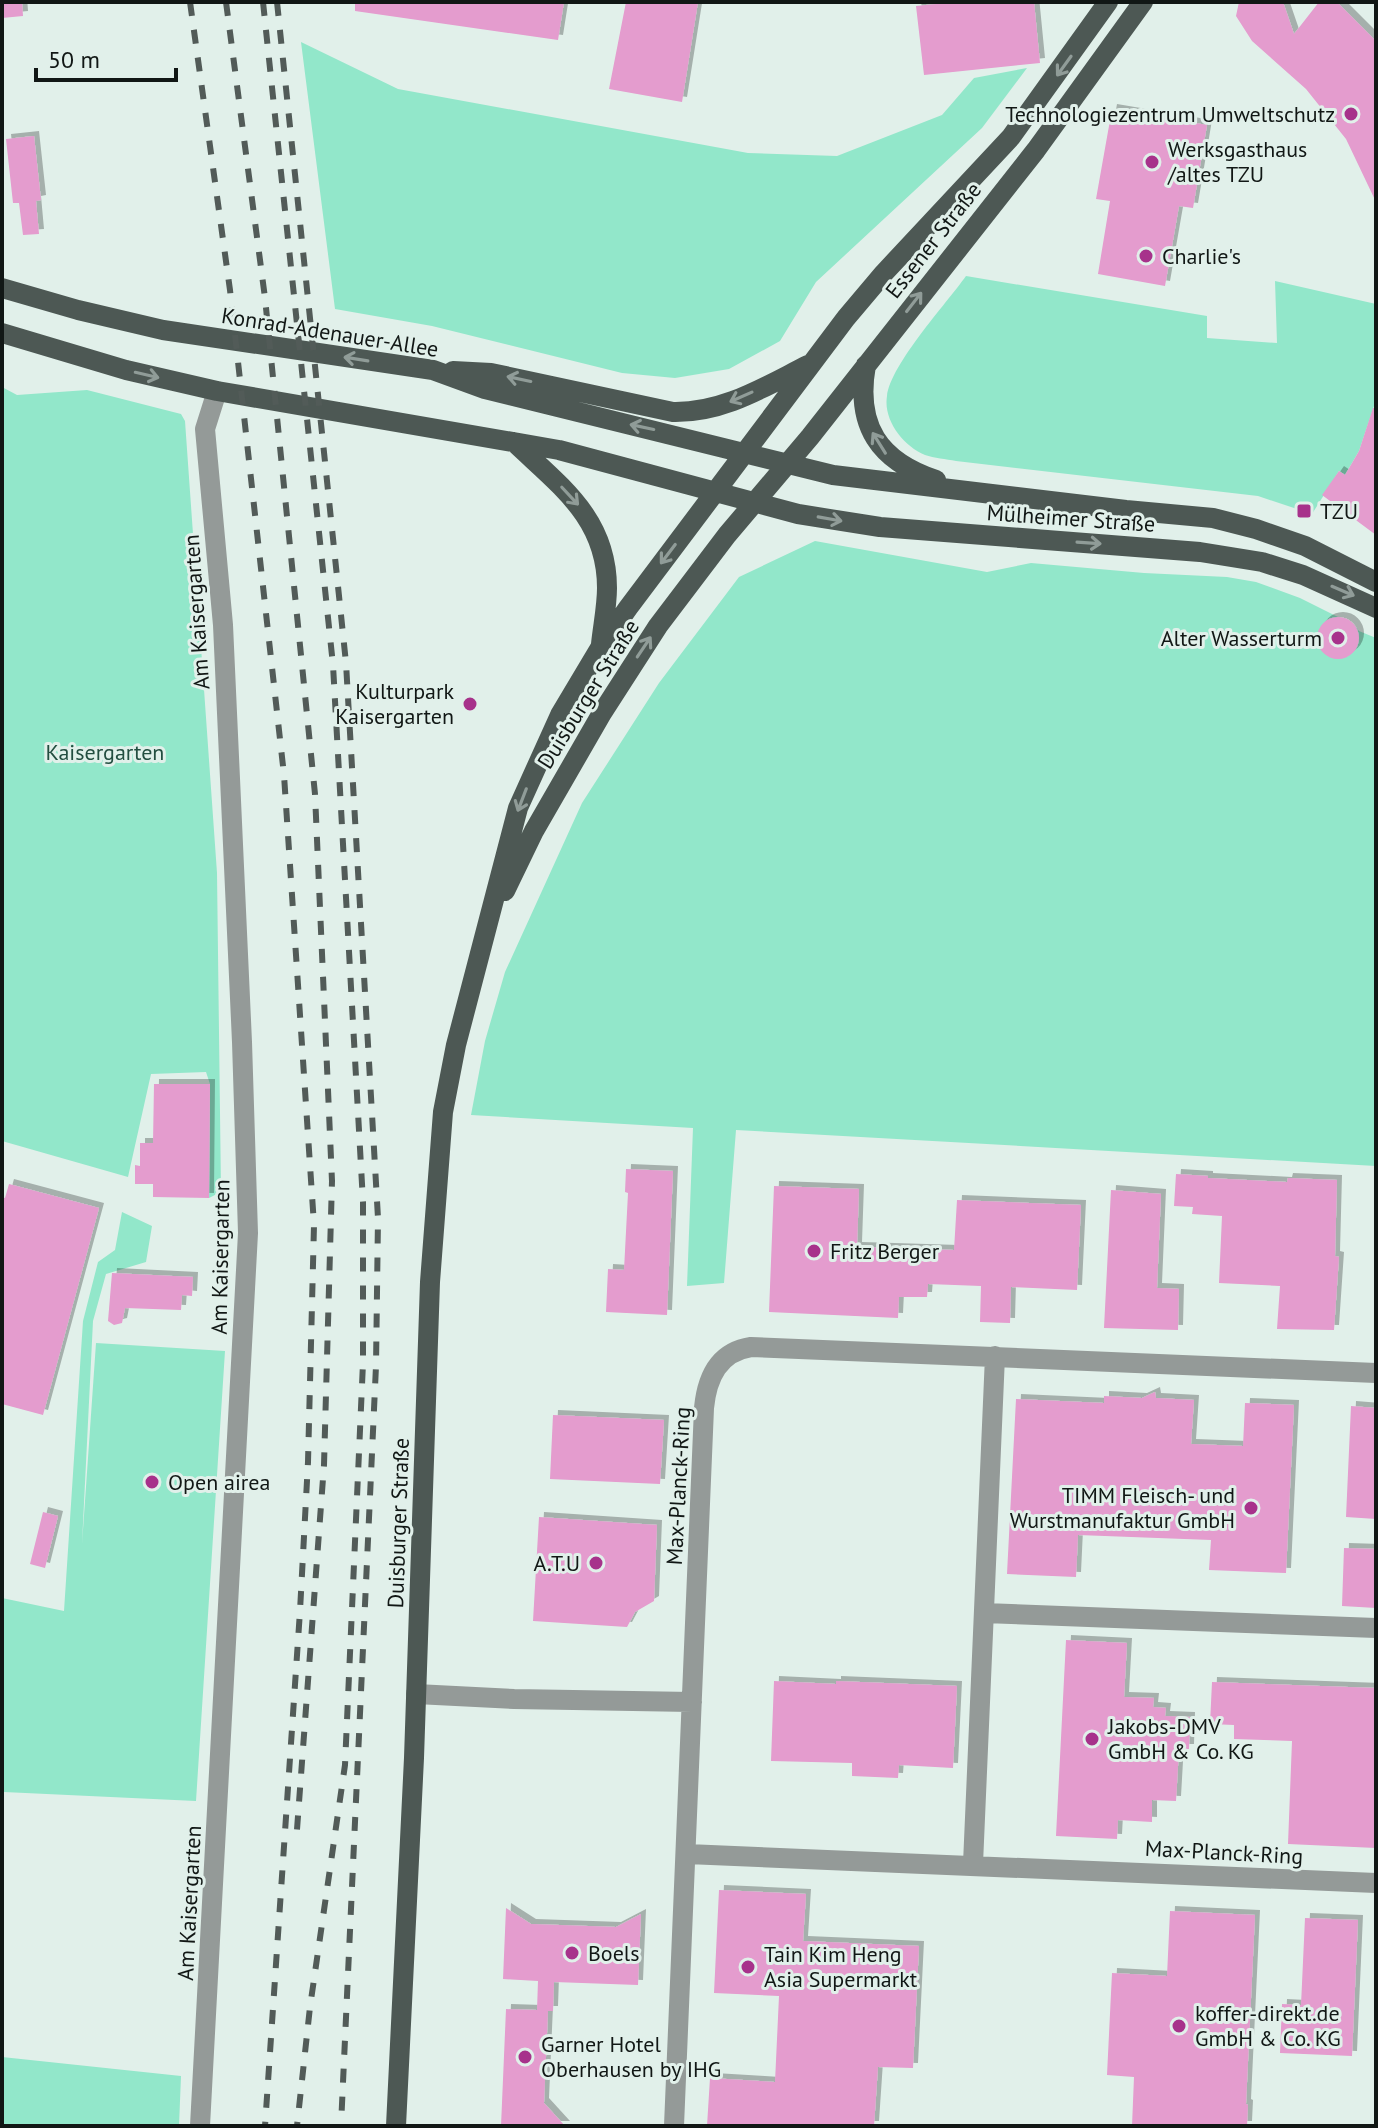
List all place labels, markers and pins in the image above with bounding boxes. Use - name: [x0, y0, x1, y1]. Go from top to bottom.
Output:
- place label: Technologiezentrum Umweltschutz: [1005, 100, 1335, 128]
- marker: Technologiezentrum Umweltschutz: [1342, 105, 1360, 123]
- place label: Werksgasthaus /altes TZU: [1167, 135, 1307, 188]
- marker: Werksgasthaus /altes TZU: [1143, 153, 1161, 171]
- place label: Charlie's: [1162, 242, 1241, 270]
- marker: Charlie's: [1137, 247, 1155, 265]
- place label: TZU: [1320, 497, 1358, 525]
- marker: TZU: [1295, 502, 1313, 520]
- place label: Alter Wasserturm: [1161, 624, 1322, 652]
- marker: Alter Wasserturm: [1329, 629, 1347, 647]
- place label: Kulturpark Kaisergarten: [335, 677, 454, 730]
- marker: Kulturpark Kaisergarten: [461, 695, 479, 713]
- place label: Fritz Berger: [830, 1237, 940, 1265]
- marker: Fritz Berger: [805, 1242, 823, 1260]
- place label: Open airea: [168, 1468, 270, 1496]
- marker: Open airea: [143, 1473, 161, 1491]
- place label: TIMM Fleisch- und Wurstmanufaktur GmbH: [1010, 1481, 1235, 1534]
- marker: TIMM Fleisch- und Wurstmanufaktur GmbH: [1242, 1499, 1260, 1517]
- place label: A.T.U: [533, 1549, 580, 1577]
- marker: A.T.U: [587, 1554, 605, 1572]
- place label: Jakobs-DMV GmbH & Co. KG: [1107, 1712, 1254, 1765]
- marker: Jakobs-DMV GmbH & Co. KG: [1083, 1730, 1101, 1748]
- place label: Boels: [588, 1939, 640, 1967]
- place label: Tain Kim Heng Asia Supermarkt: [764, 1940, 918, 1993]
- marker: Boels: [563, 1944, 581, 1962]
- marker: Tain Kim Heng Asia Supermarkt: [739, 1958, 757, 1976]
- place label: koffer-direkt.de GmbH & Co. KG: [1195, 1999, 1341, 2052]
- marker: koffer-direkt.de GmbH & Co. KG: [1170, 2017, 1188, 2035]
- place label: Garner Hotel Oberhausen by IHG: [541, 2030, 721, 2083]
- marker: Garner Hotel Oberhausen by IHG: [516, 2048, 534, 2066]

